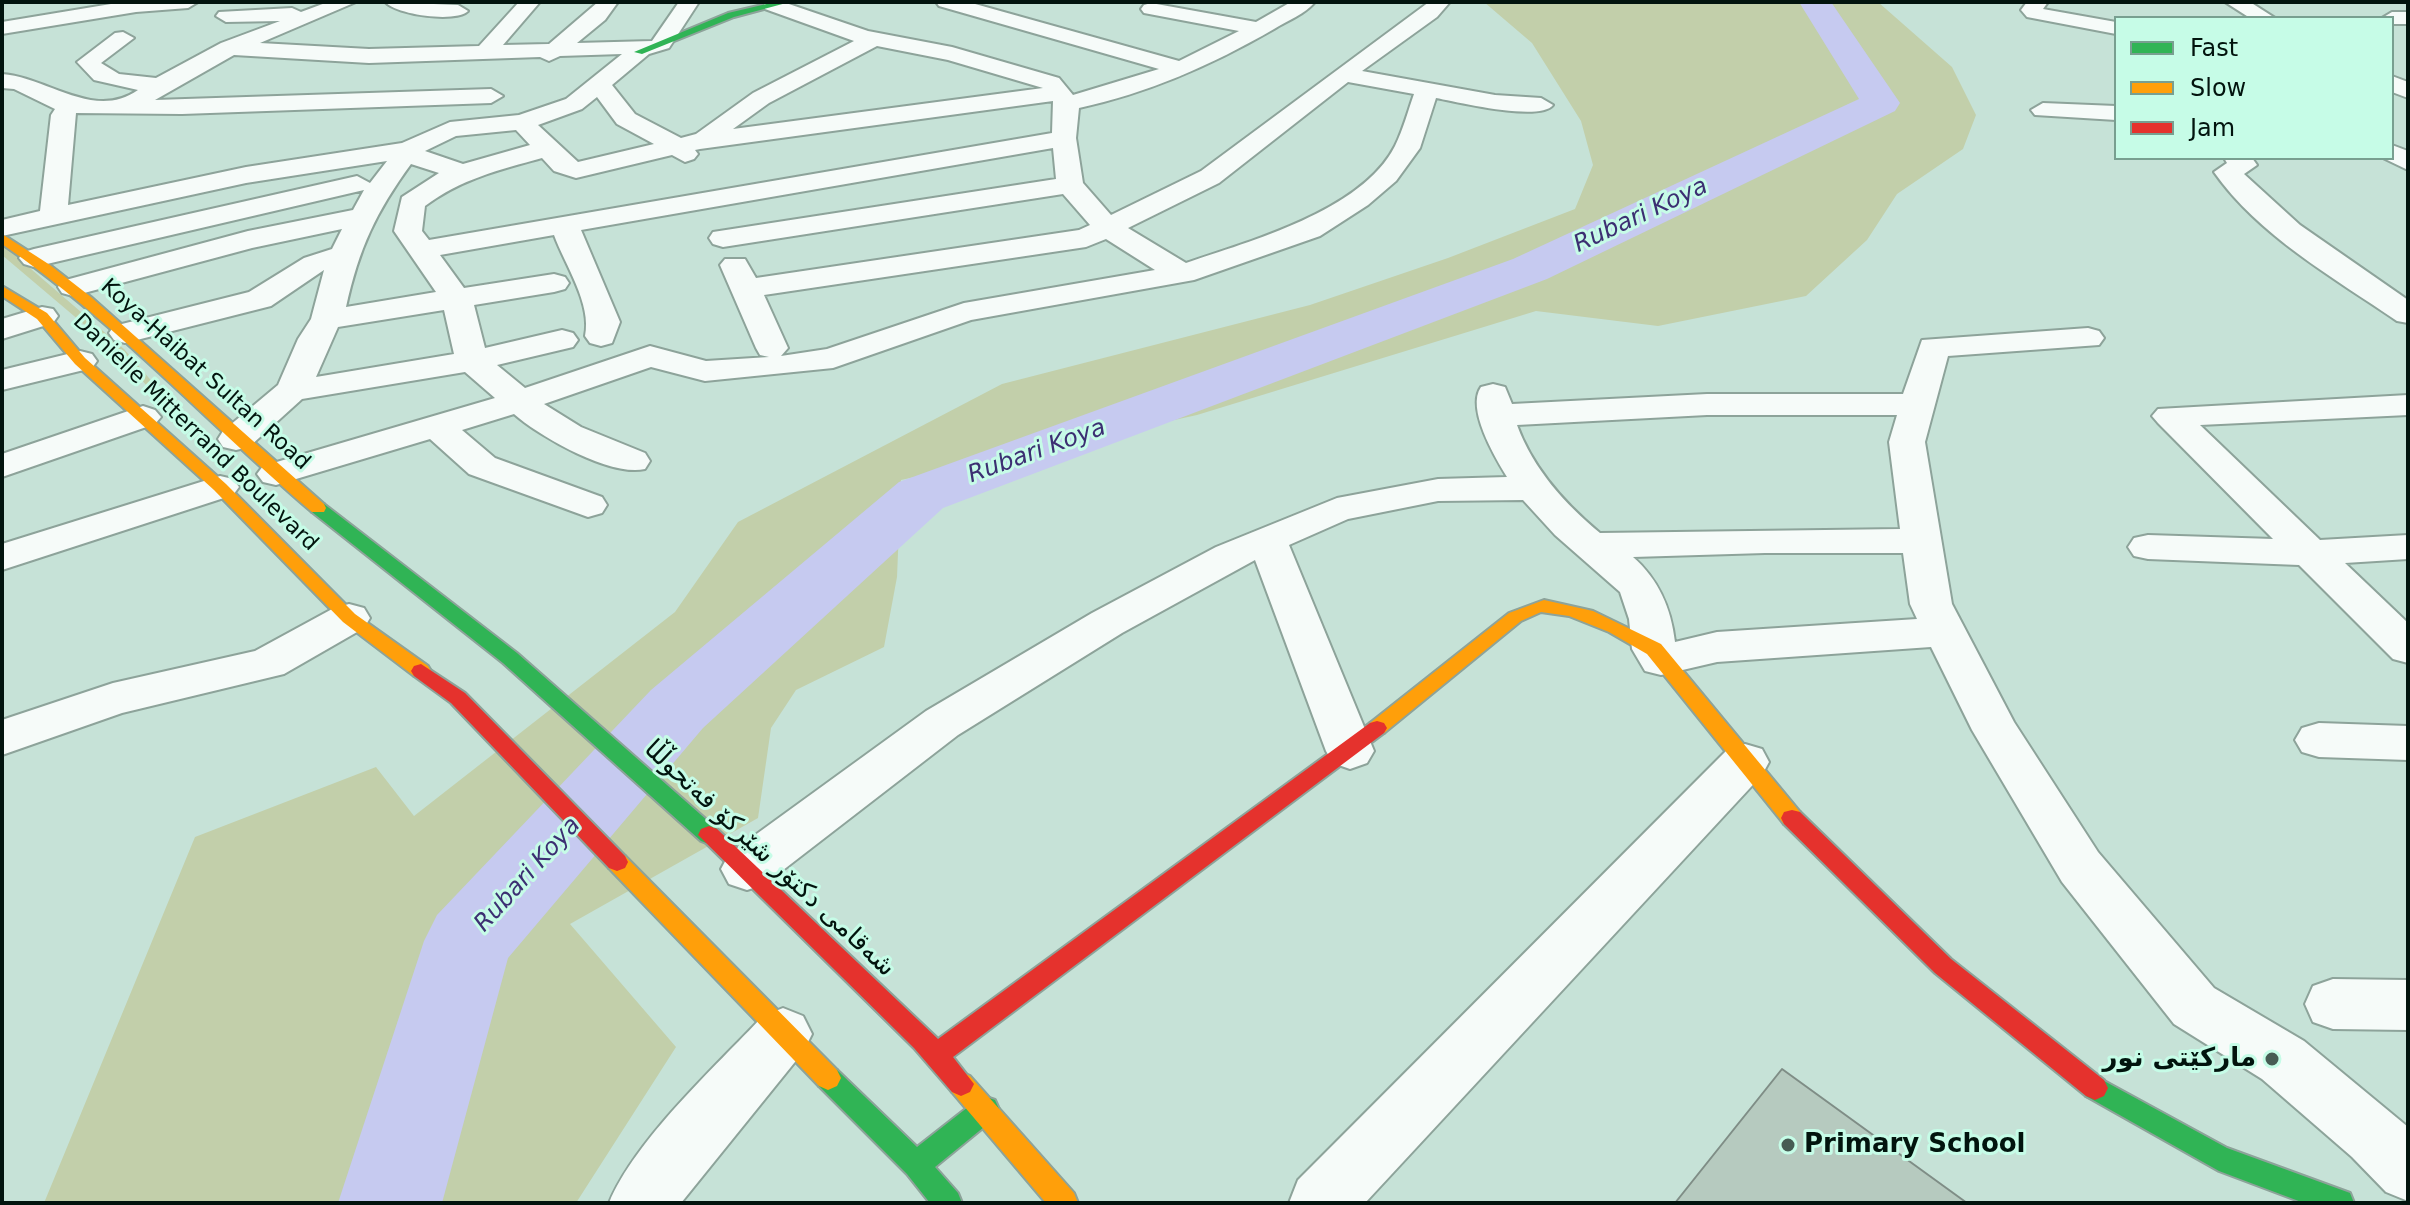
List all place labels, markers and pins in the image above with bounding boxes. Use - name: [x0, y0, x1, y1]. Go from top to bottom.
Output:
- place label: مارکێتی نور: [2102, 1043, 2256, 1075]
- marker: مارکێتی نور: [2263, 1050, 2281, 1068]
- place label: Primary School: [1804, 1129, 2026, 1161]
- marker: Primary School: [1779, 1136, 1797, 1154]

